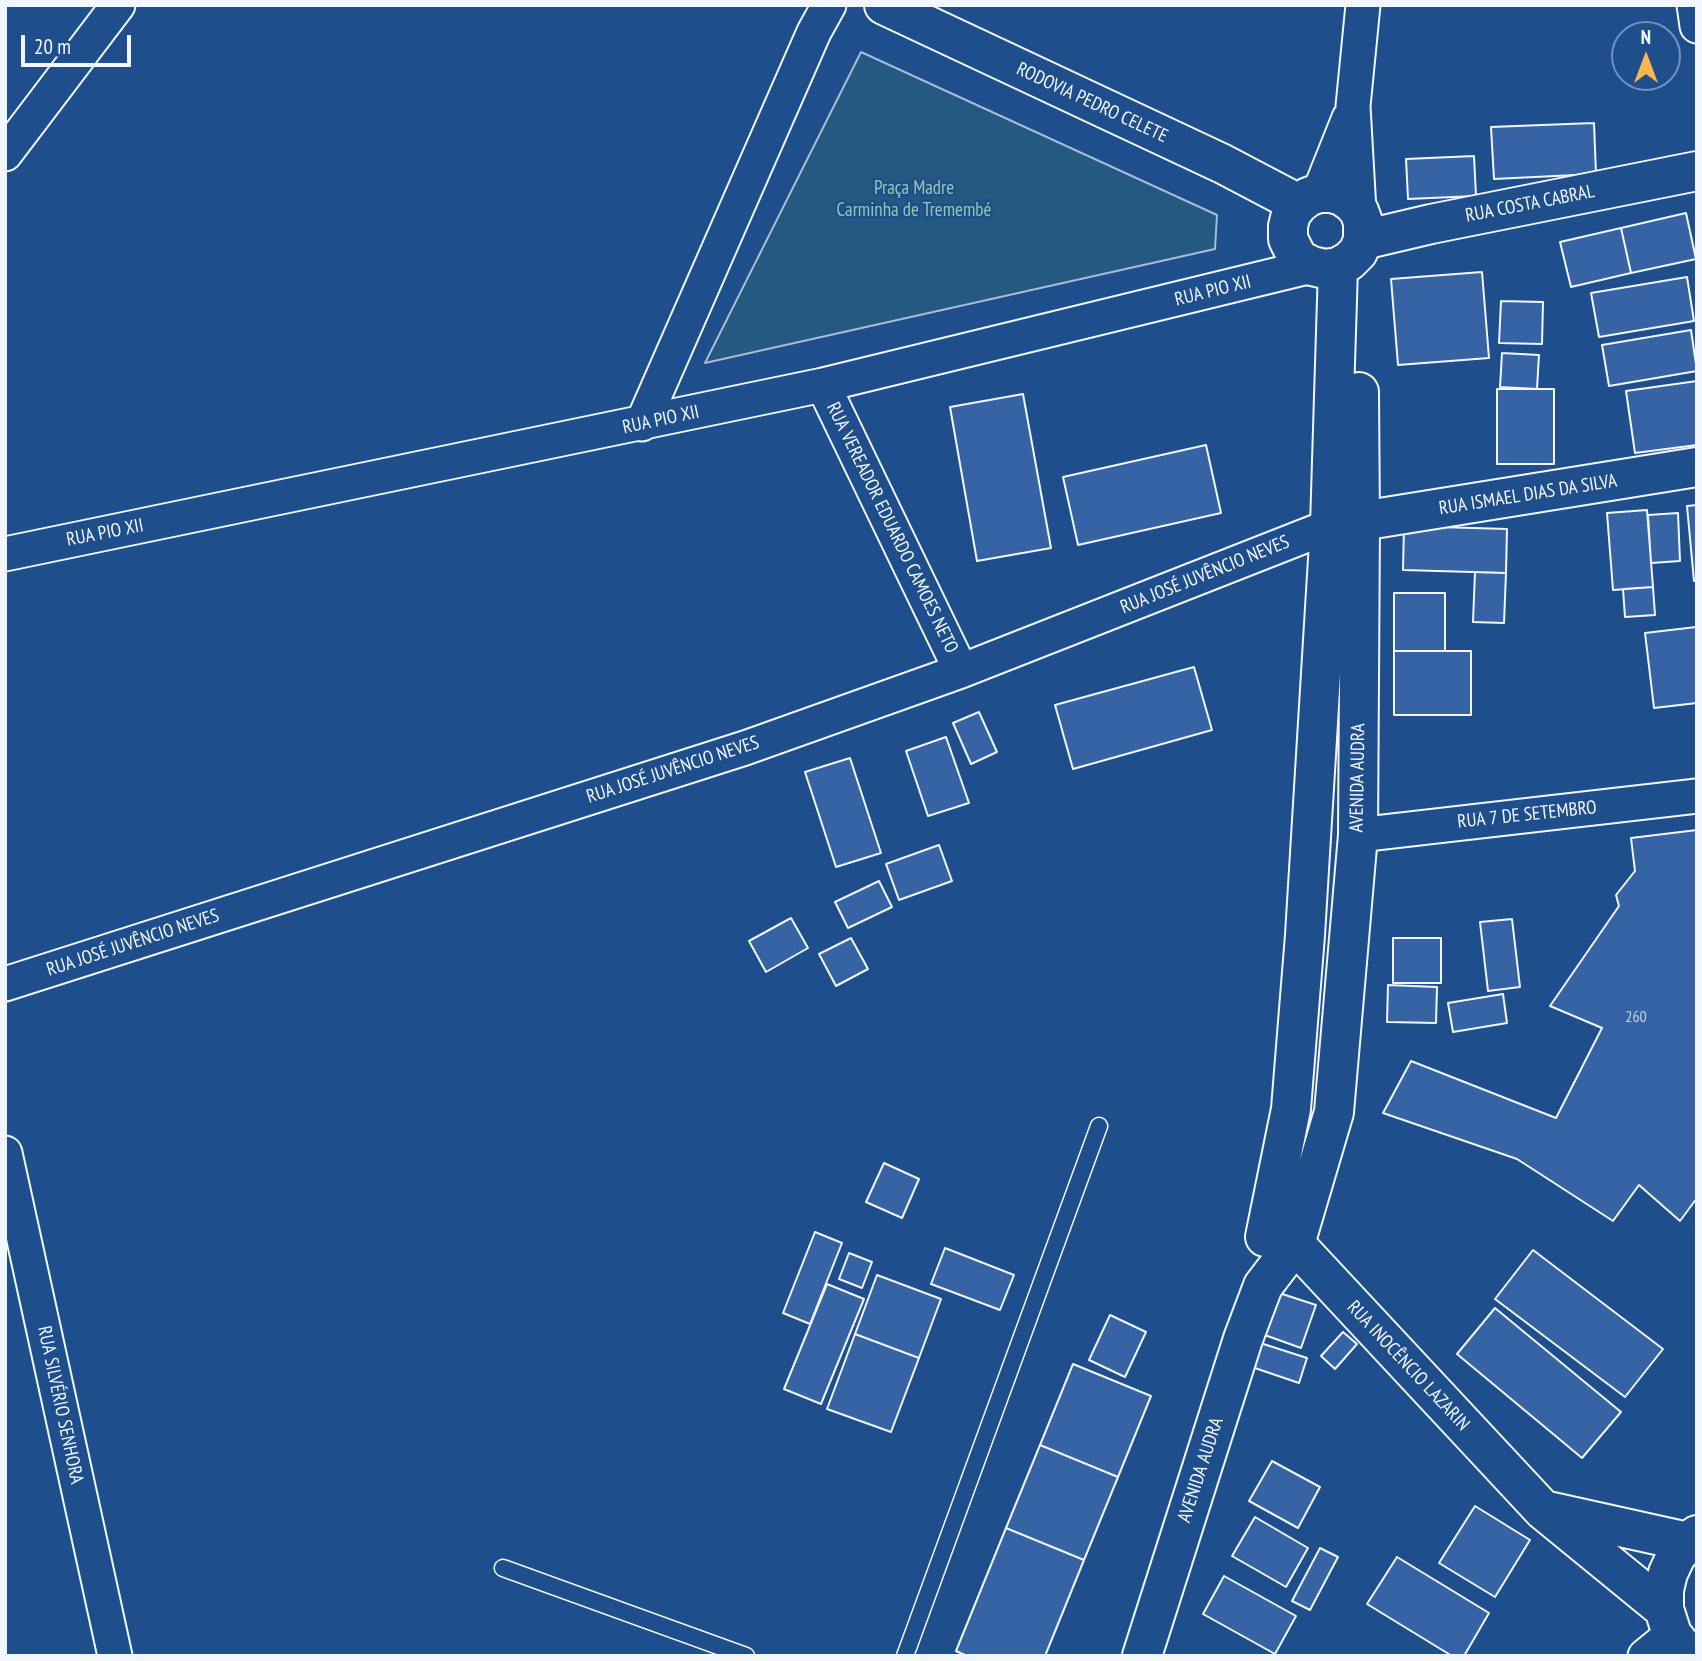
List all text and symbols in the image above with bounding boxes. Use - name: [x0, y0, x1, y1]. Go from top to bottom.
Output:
- scale bar: [24, 21, 135, 65]
- north arrow: [1611, 21, 1681, 91]
- text: N: [1641, 25, 1651, 49]
- text: 20 m: [34, 33, 71, 60]
- street label: RODOVIA PEDRO CELETE: [1013, 58, 1171, 148]
- park label: Praça Madre Carminha de Tremembé: [837, 178, 991, 222]
- street label: RUA COSTA CABRAL: [1463, 180, 1597, 228]
- street label: RUA PIO XII: [1172, 271, 1254, 311]
- street label: RUA VEREADOR EDUARDO CAMOES NETO: [821, 399, 963, 657]
- street label: RUA PIO XII: [621, 401, 701, 439]
- street label: RUA ISMAEL DIAS DA SILVA: [1437, 470, 1619, 520]
- street label: RUA PIO XII: [65, 514, 145, 552]
- street label: RUA JOSÉ JUVÊNCIO NEVES: [1117, 531, 1293, 619]
- street label: AVENIDA AUDRA: [1346, 723, 1370, 833]
- street label: RUA JOSÉ JUVÊNCIO NEVES: [584, 731, 762, 809]
- street label: RUA 7 DE SETEMBRO: [1456, 796, 1598, 834]
- street label: RUA JOSÉ JUVÊNCIO NEVES: [44, 904, 222, 982]
- house number: 260: [1625, 1007, 1647, 1027]
- street label: RUA INOCÊNCIO LAZARIN: [1342, 1296, 1474, 1436]
- street label: RUA SILVÉRIO SENHORA: [32, 1324, 88, 1486]
- street label: AVENIDA AUDRA: [1173, 1415, 1229, 1525]

